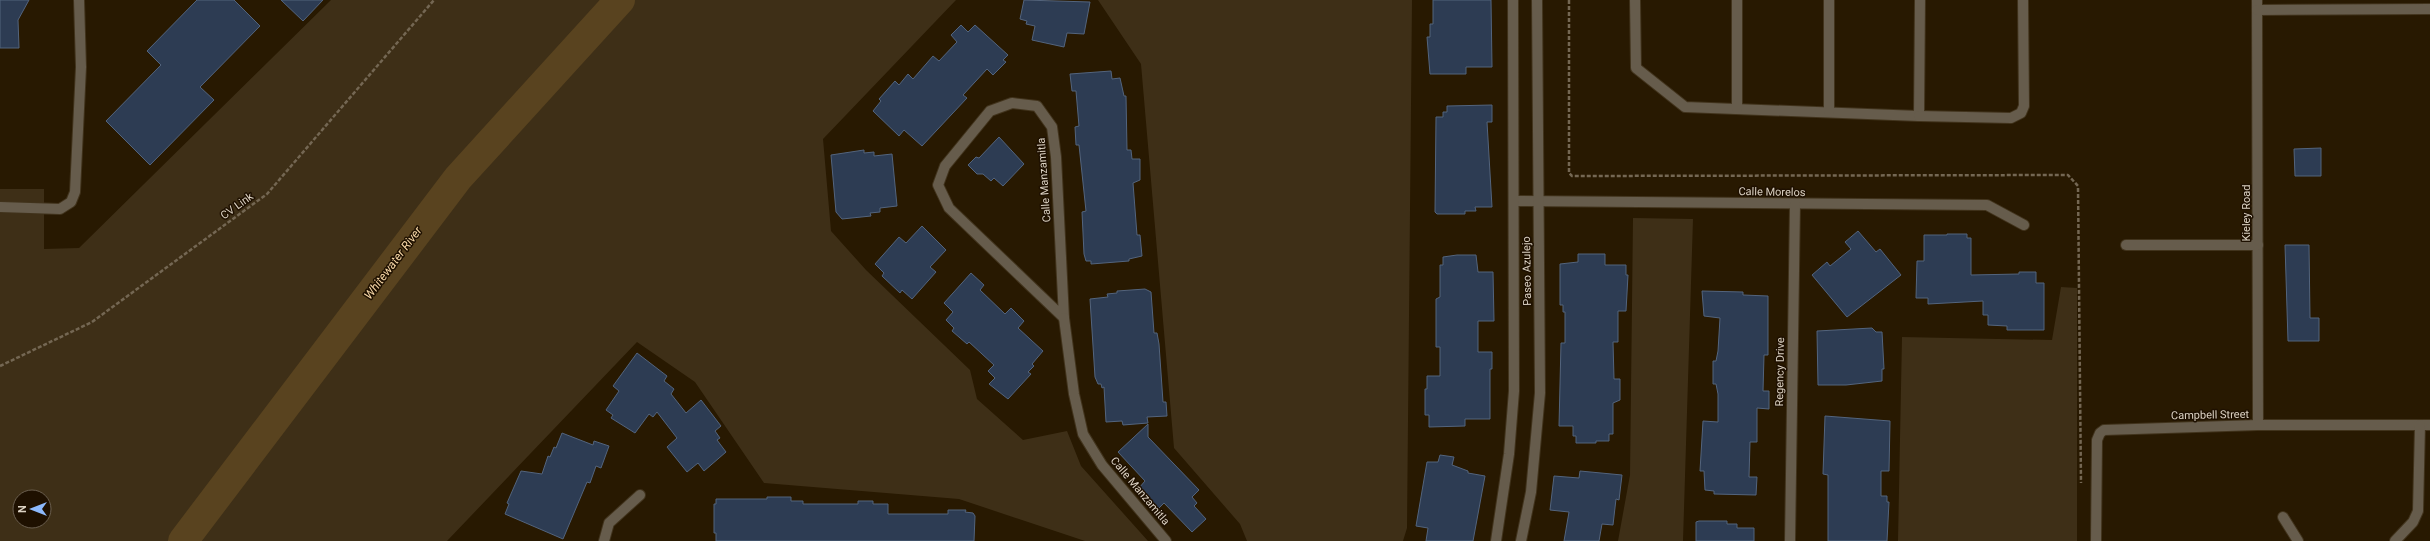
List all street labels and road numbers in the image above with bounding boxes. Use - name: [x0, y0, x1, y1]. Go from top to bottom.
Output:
- street label: Calle Manzamitla: [1035, 137, 1053, 223]
- street label: Kieley Road: [2240, 184, 2253, 242]
- street label: Calle Morelos: [1738, 185, 1806, 199]
- street label: CV Link: [218, 190, 256, 222]
- street label: Paseo Azulejo: [1520, 236, 1534, 306]
- street label: Regency Drive: [1773, 337, 1787, 407]
- street label: Campbell Street: [2171, 408, 2250, 422]
- street label: Calle Manzamitla: [1108, 454, 1172, 528]

